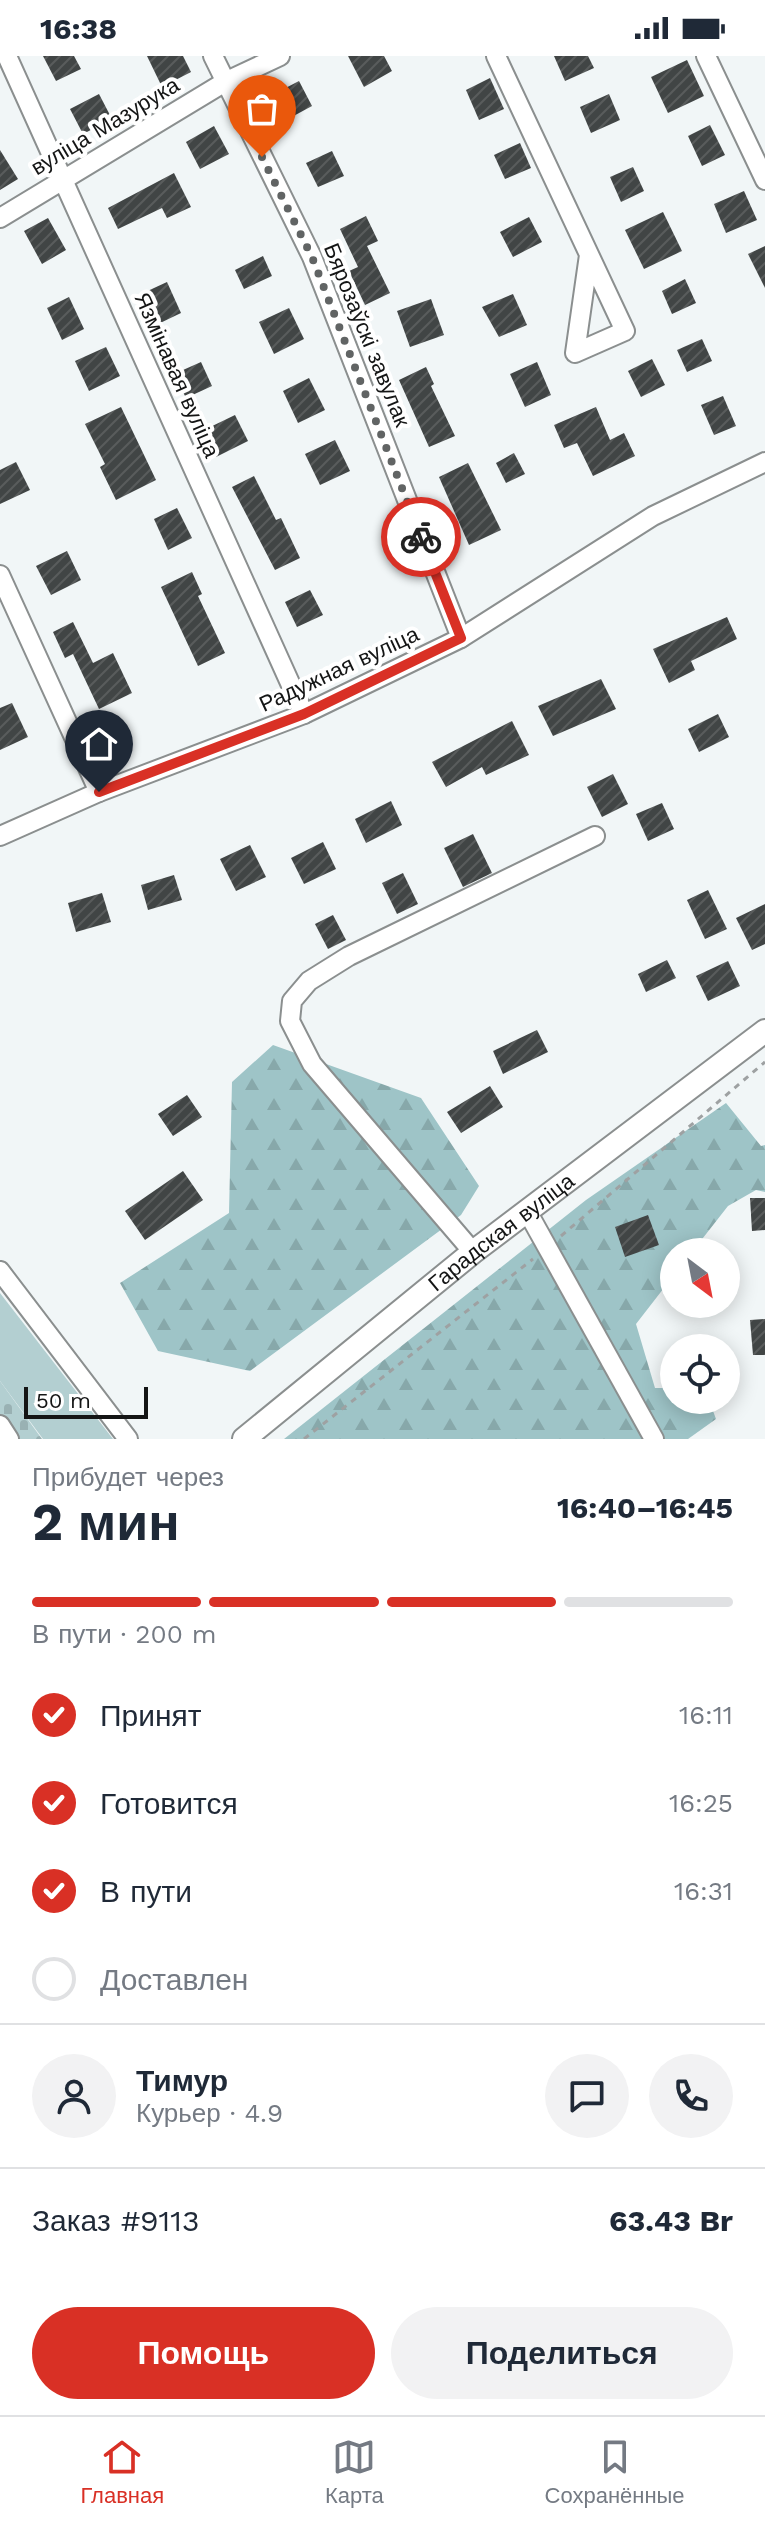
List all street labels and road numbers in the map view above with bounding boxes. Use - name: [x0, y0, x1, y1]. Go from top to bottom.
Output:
- street label: вуліца Мазурука: [26, 72, 184, 180]
- street label: Бярозаўскі завулак: [319, 240, 415, 431]
- street label: Язмінавая вуліца: [129, 289, 225, 462]
- street label: Радужная вуліца: [255, 621, 423, 717]
- street label: Гарадская вуліца: [423, 1167, 579, 1296]

